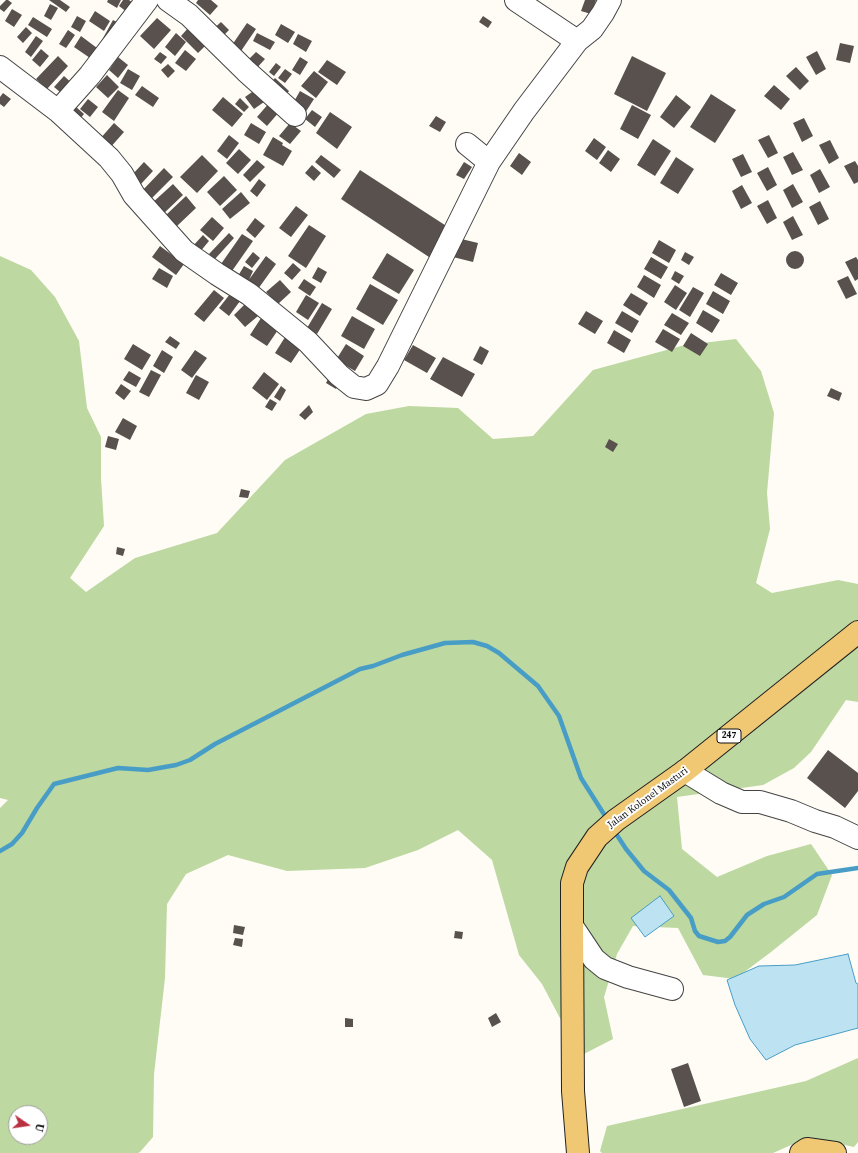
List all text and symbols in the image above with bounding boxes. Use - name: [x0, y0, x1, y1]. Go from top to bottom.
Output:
- road number: 247: [717, 729, 741, 743]
- street label: Jalan Kolonel Masturi: [606, 765, 690, 831]
- north arrow: [8, 1105, 48, 1145]
- text: U: [31, 1122, 47, 1133]

